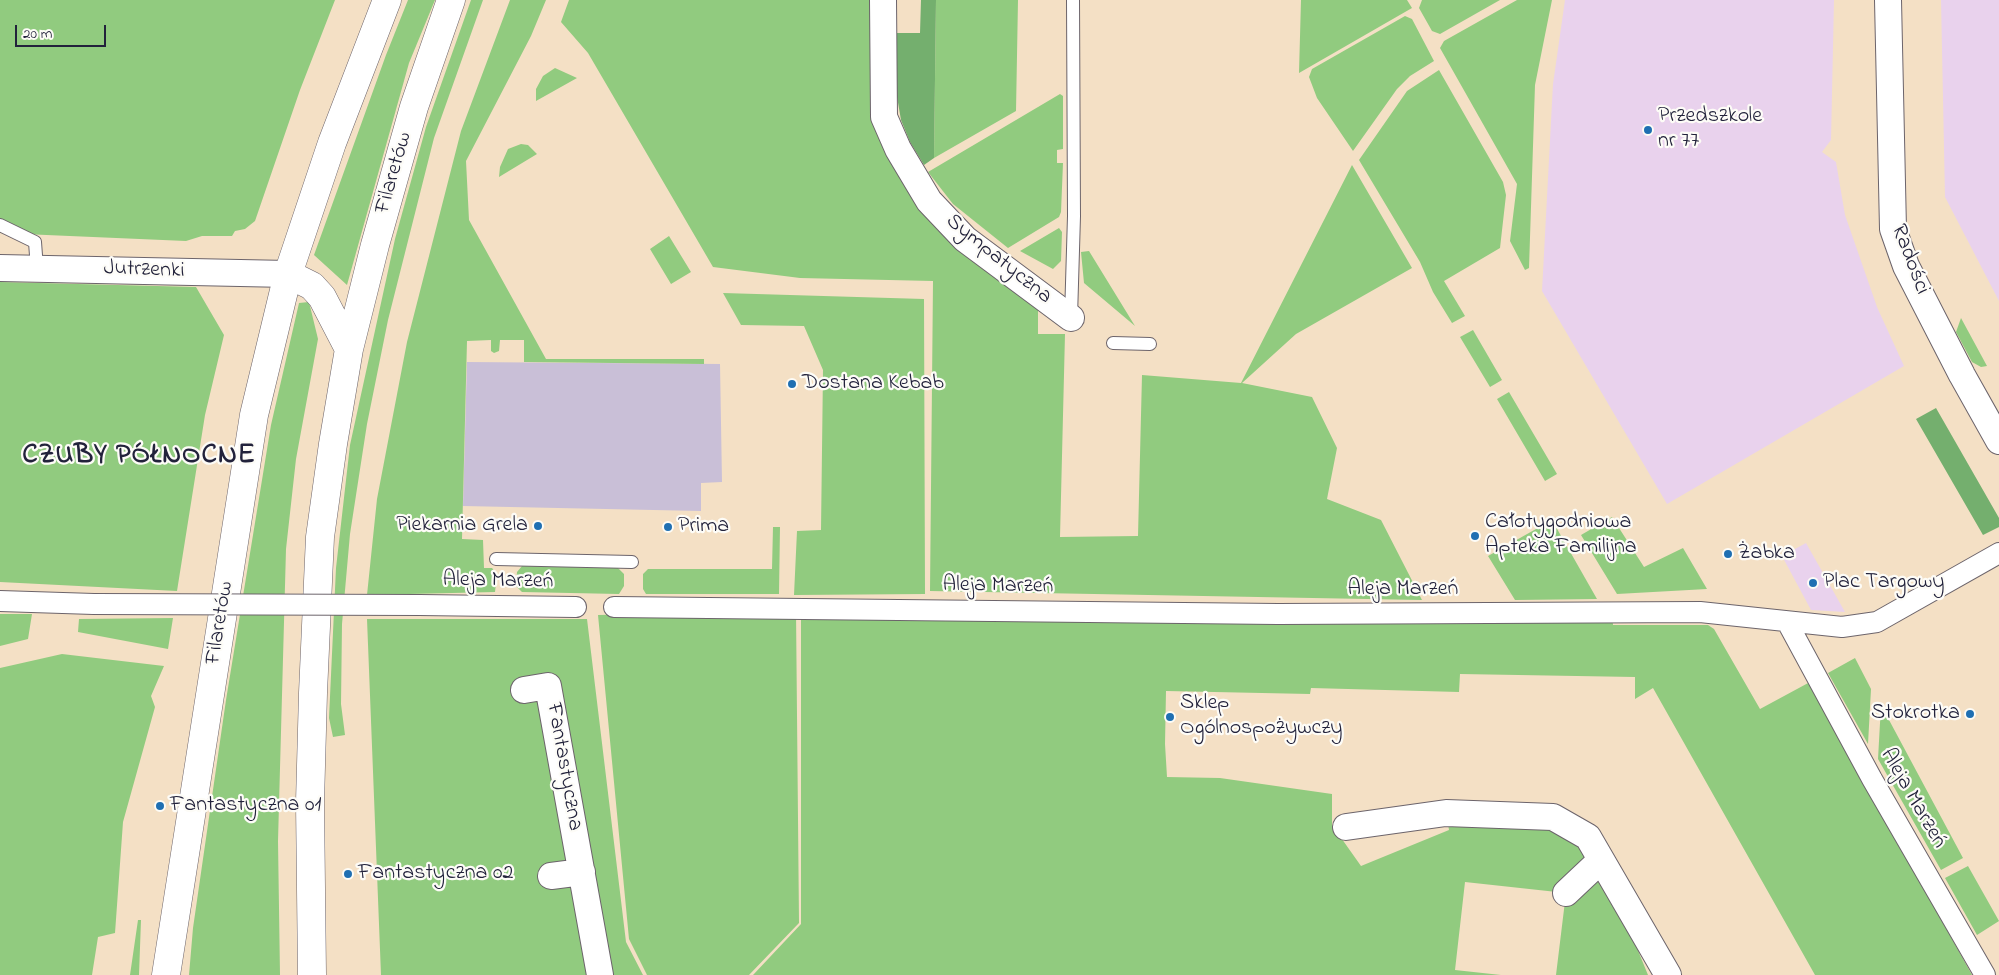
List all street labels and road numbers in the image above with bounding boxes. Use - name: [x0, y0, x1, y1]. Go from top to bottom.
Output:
- street label: Filaretów: [371, 129, 419, 217]
- street label: Sympatyczna: [939, 209, 1057, 311]
- street label: Radości: [1884, 221, 1934, 299]
- street label: Jutrzenki: [103, 256, 185, 286]
- street label: Aleja Marzeń: [442, 568, 554, 596]
- street label: Aleja Marzeń: [942, 573, 1054, 601]
- street label: Aleja Marzeń: [1348, 577, 1458, 603]
- street label: Filaretów: [201, 580, 241, 666]
- street label: Fantastyczna: [539, 701, 587, 833]
- street label: Aleja Marzeń: [1873, 744, 1951, 854]

